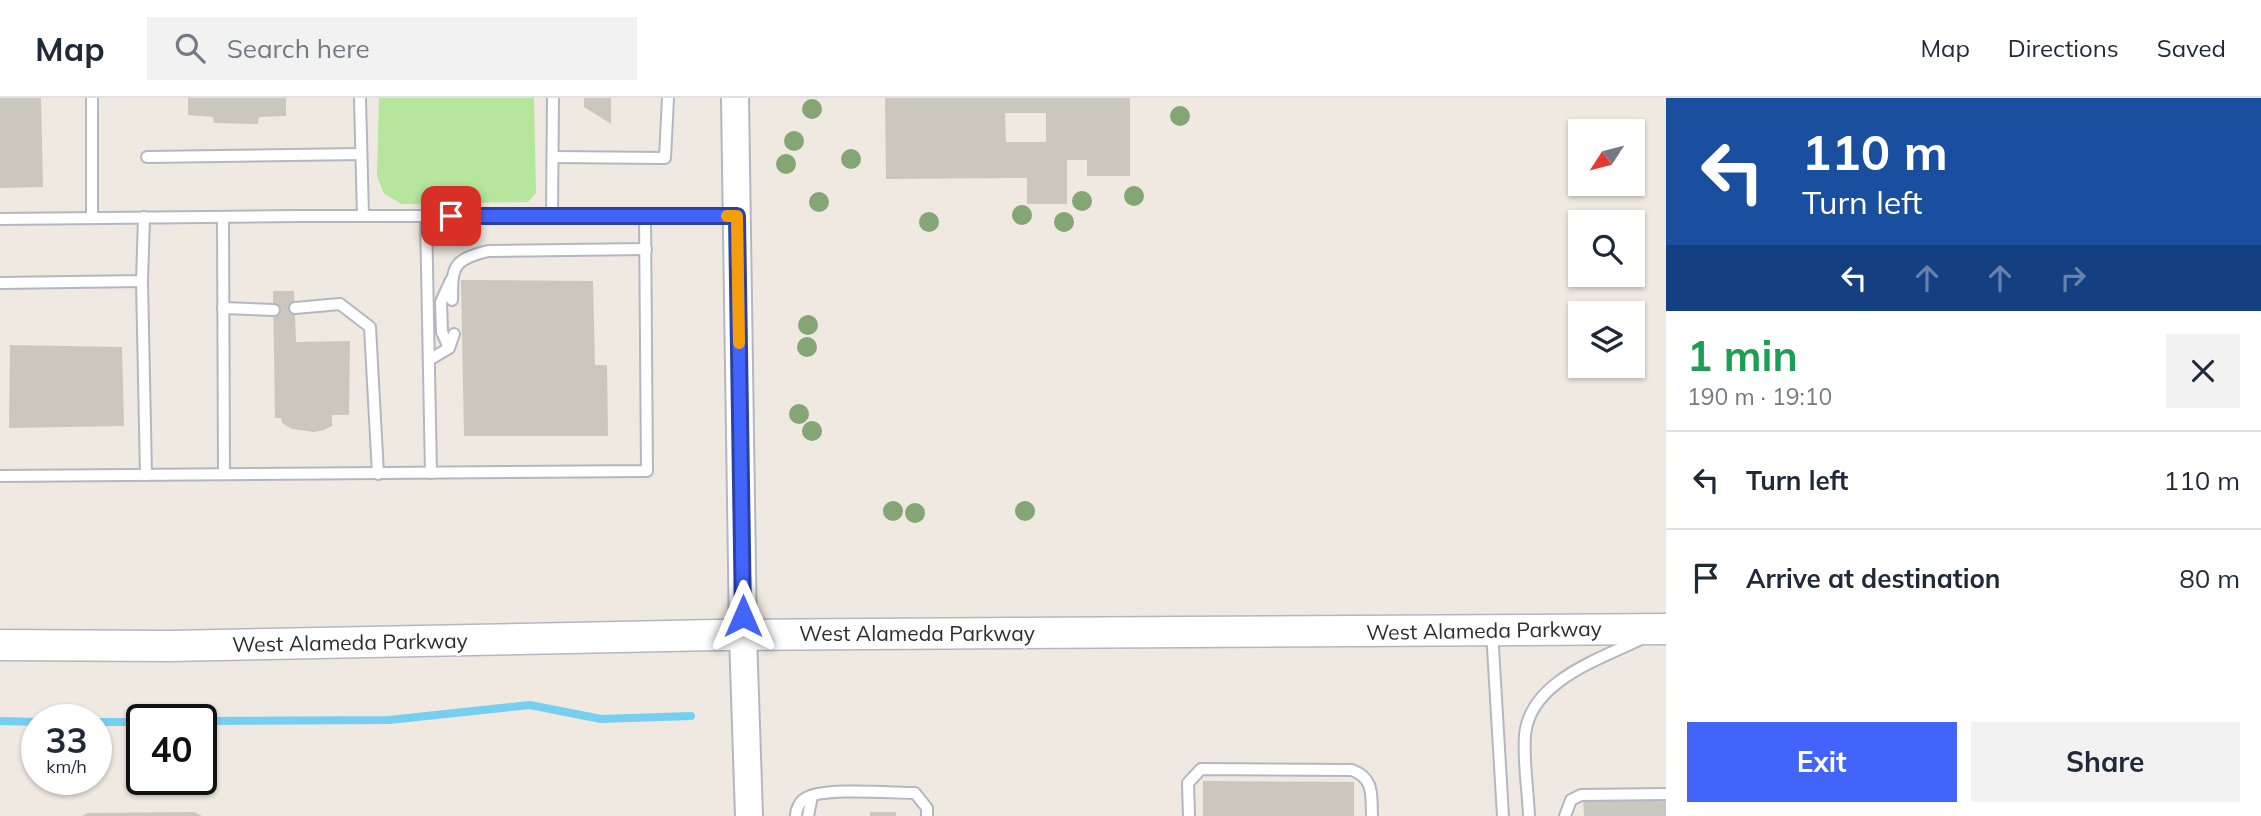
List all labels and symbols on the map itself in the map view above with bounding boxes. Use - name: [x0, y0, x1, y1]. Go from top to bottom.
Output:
- north arrow: [1568, 119, 1645, 196]
- pin: [421, 186, 481, 246]
- position arrow: [706, 579, 780, 653]
- street label: West Alameda Parkway: [1366, 615, 1602, 645]
- street label: West Alameda Parkway: [799, 620, 1035, 646]
- street label: West Alameda Parkway: [232, 627, 468, 657]
- speed limit sign: 40: [126, 704, 217, 795]

